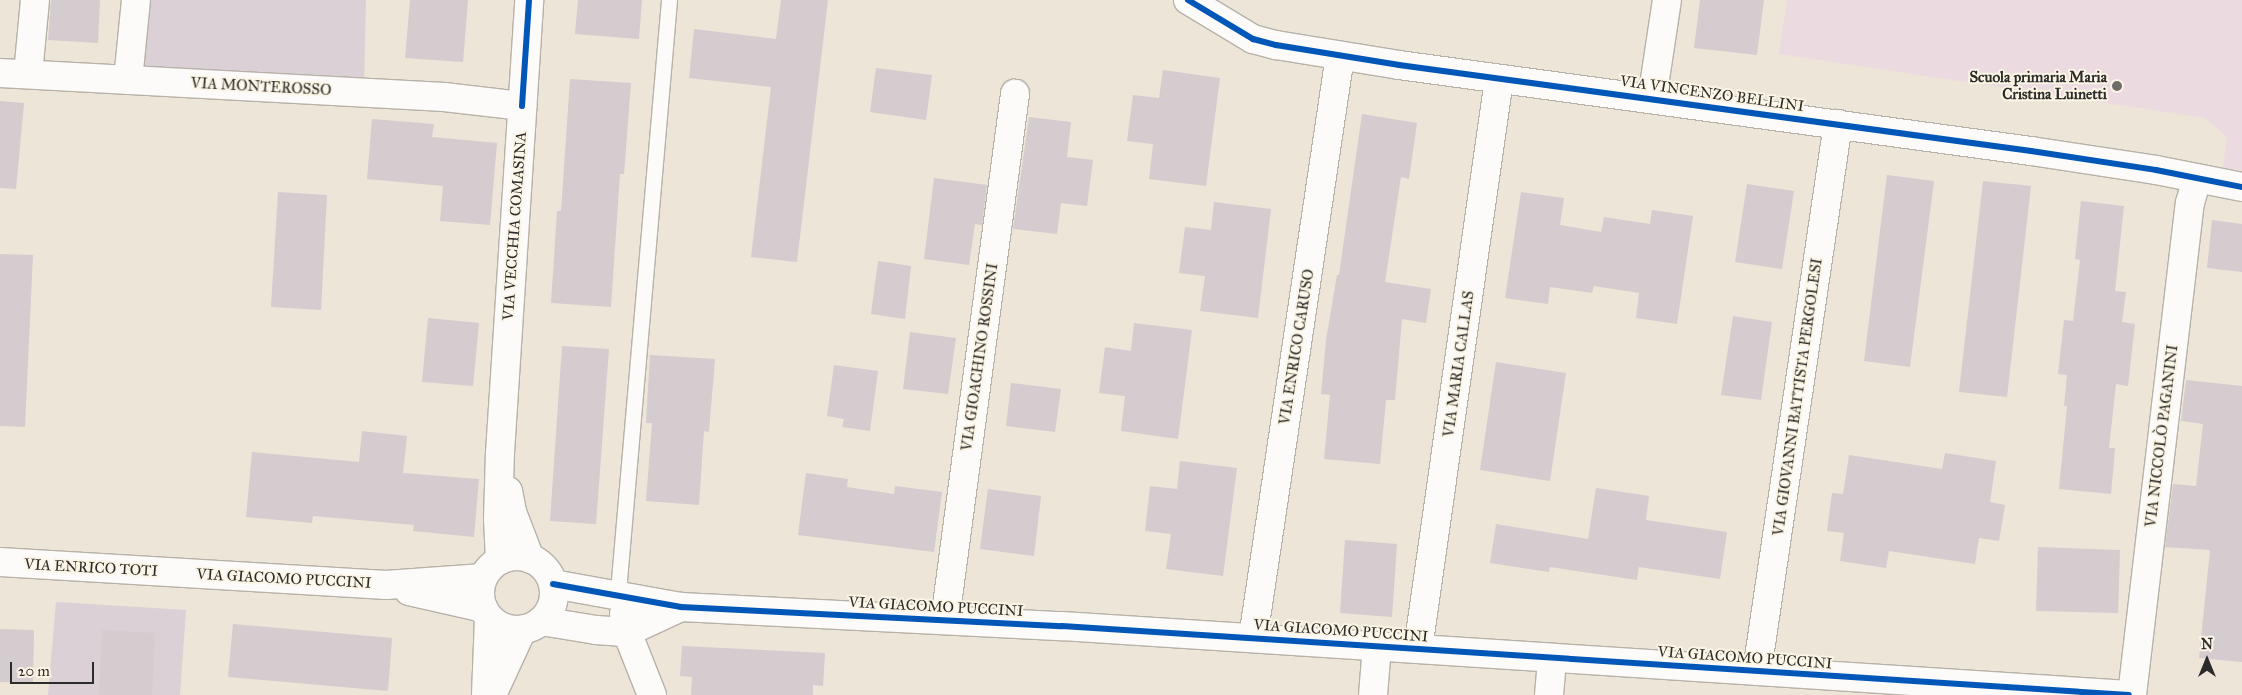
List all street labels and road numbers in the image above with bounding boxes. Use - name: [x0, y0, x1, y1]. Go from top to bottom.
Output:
- street label: VIA VINCENZO BELLINI: [1619, 72, 1805, 116]
- street label: VIA MONTEROSSO: [190, 74, 332, 100]
- street label: VIA VECCHIA COMASINA: [499, 131, 531, 321]
- street label: VIA GIOVANNI BATTISTA PERGOLESI: [1770, 257, 1826, 537]
- street label: VIA GIOACHINO ROSSINI: [958, 262, 1002, 452]
- street label: VIA ENRICO CARUSO: [1276, 268, 1318, 426]
- street label: VIA MARIA CALLAS: [1440, 290, 1478, 438]
- street label: VIA NICCOLÒ PAGANINI: [2142, 344, 2182, 528]
- street label: VIA ENRICO TOTI: [24, 556, 158, 580]
- street label: VIA GIACOMO PUCCINI: [196, 565, 372, 593]
- street label: VIA GIACOMO PUCCINI: [848, 593, 1024, 621]
- street label: VIA GIACOMO PUCCINI: [1253, 616, 1429, 646]
- street label: VIA GIACOMO PUCCINI: [1657, 643, 1833, 673]

